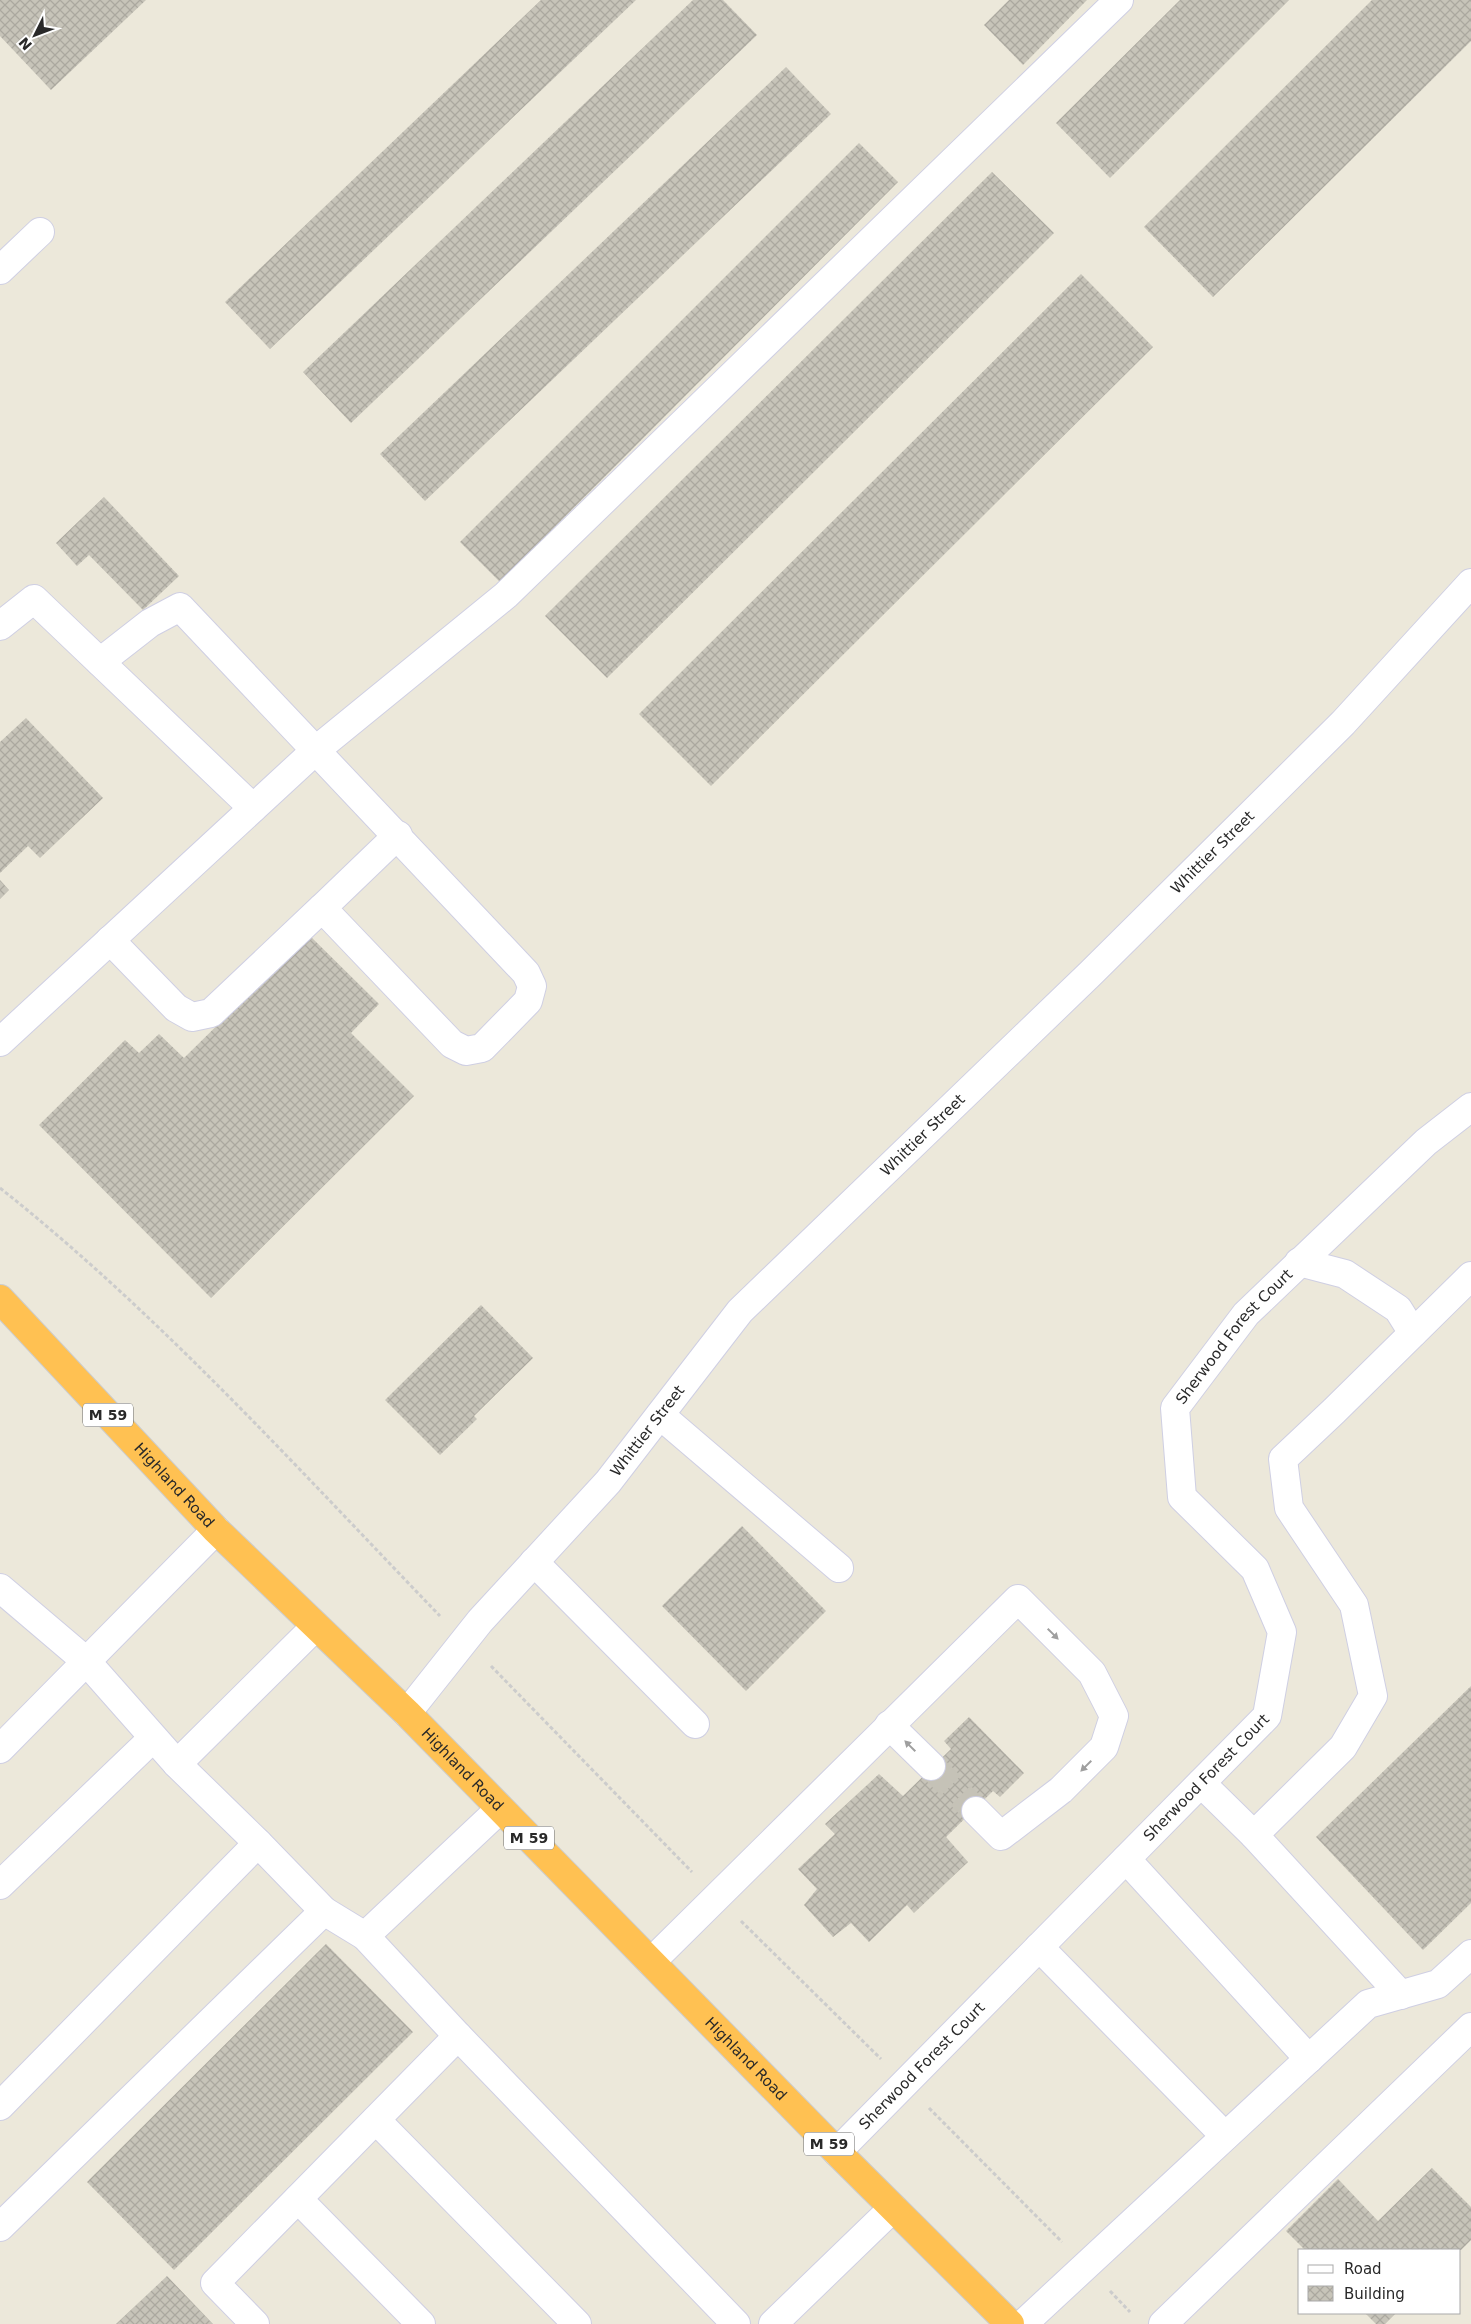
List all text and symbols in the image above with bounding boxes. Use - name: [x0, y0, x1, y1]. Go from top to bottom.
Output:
- north arrow: [10, 10, 60, 60]
- text: N: [15, 34, 35, 53]
- street label: Whittier Street: [1167, 807, 1258, 898]
- street label: Whittier Street: [877, 1090, 969, 1180]
- street label: Sherwood Forest Court: [1172, 1265, 1296, 1408]
- street label: Whittier Street: [607, 1382, 688, 1480]
- road number: M 59: [83, 1404, 133, 1426]
- street label: Highland Road: [130, 1439, 218, 1531]
- one-way arrow: [1046, 1628, 1058, 1640]
- street label: Sherwood Forest Court: [1140, 1710, 1273, 1845]
- street label: Highland Road: [418, 1724, 507, 1815]
- one-way arrow: [904, 1740, 916, 1752]
- one-way arrow: [1080, 1760, 1092, 1772]
- road number: M 59: [504, 1826, 554, 1850]
- street label: Sherwood Forest Court: [855, 1998, 989, 2133]
- street label: Highland Road: [701, 2014, 791, 2104]
- road number: M 59: [804, 2132, 854, 2156]
- legend: [1298, 2249, 1461, 2314]
- text: Road: [1344, 2260, 1382, 2278]
- text: Building: [1344, 2285, 1405, 2303]

